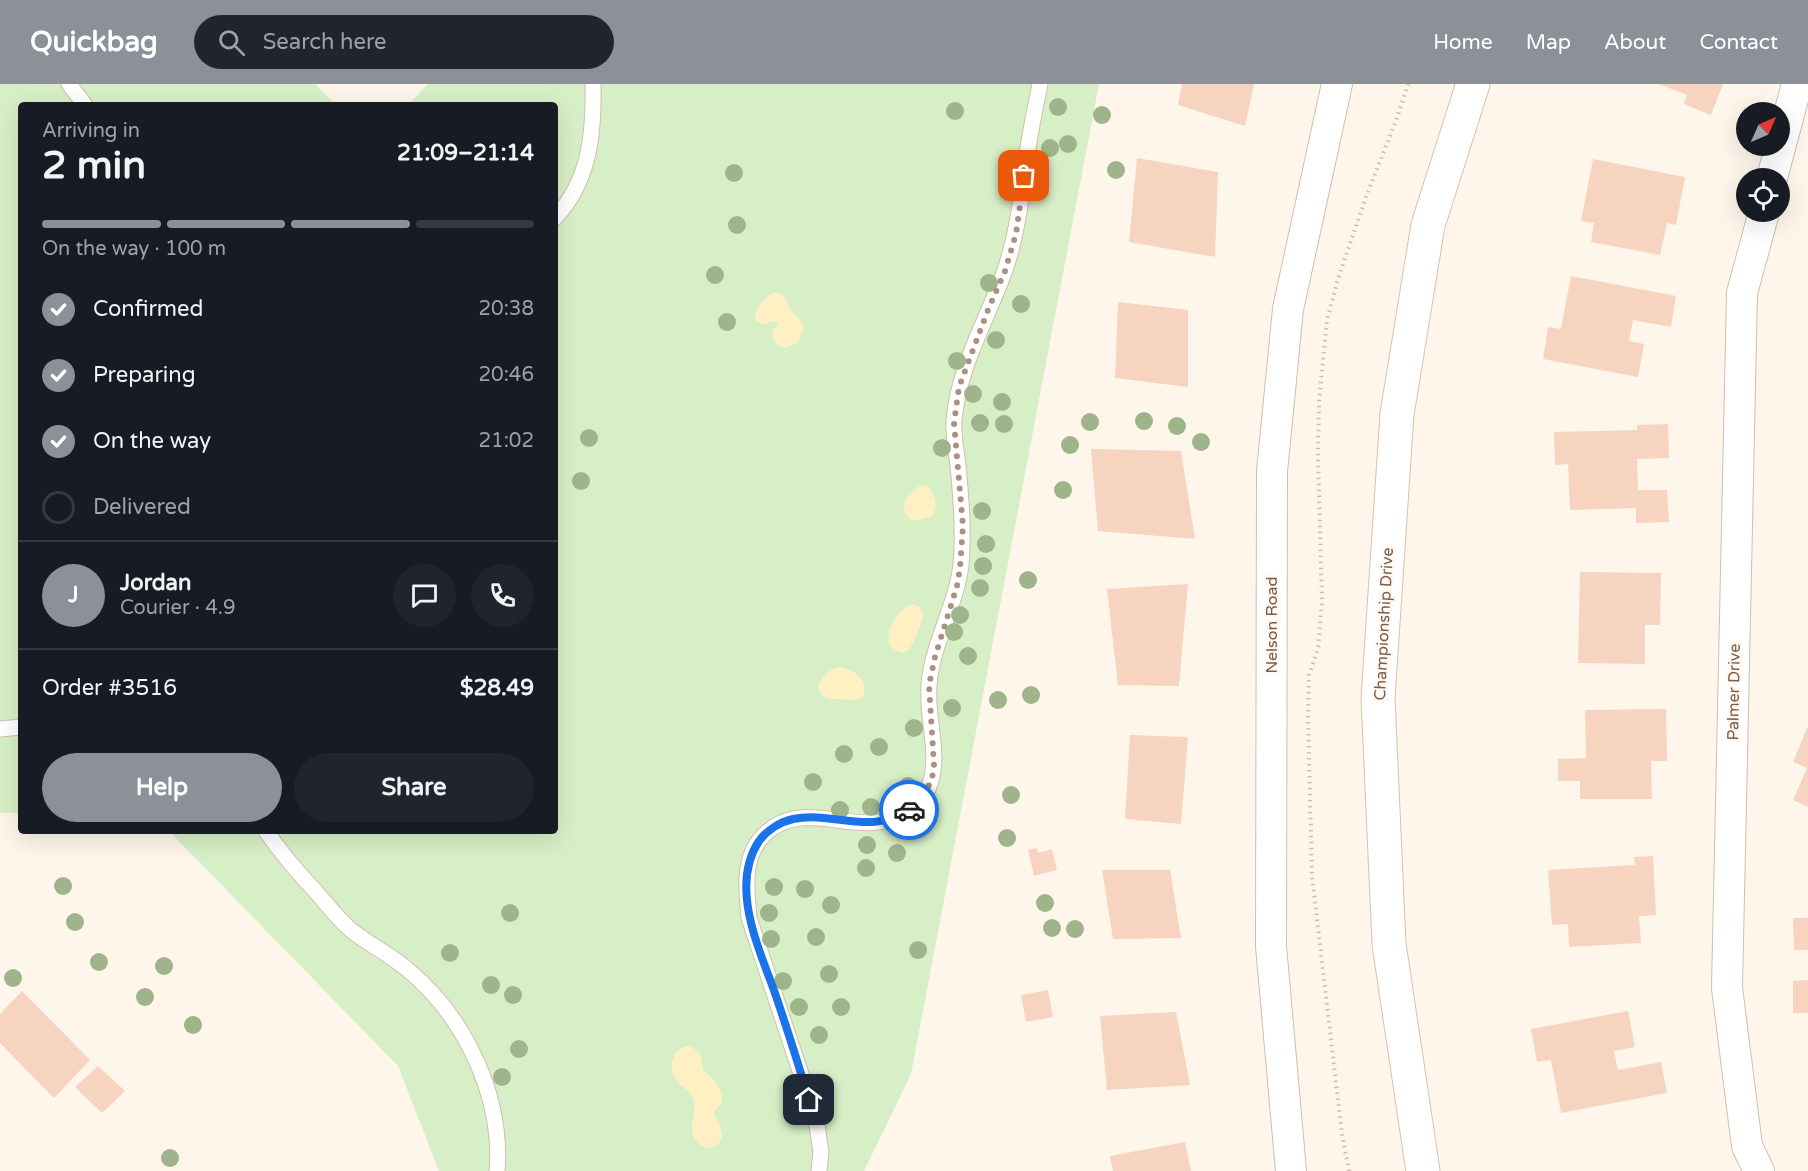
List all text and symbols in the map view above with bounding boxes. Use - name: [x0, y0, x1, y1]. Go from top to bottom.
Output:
- search box: [194, 15, 614, 69]
- text: Quickbag: [30, 25, 158, 59]
- icon: search: [215, 26, 248, 59]
- text: Search here: [263, 29, 387, 55]
- text: Home: [1433, 30, 1493, 55]
- text: Map: [1526, 30, 1571, 55]
- text: About: [1604, 30, 1666, 55]
- text: Contact: [1699, 30, 1778, 55]
- north arrow: [1736, 102, 1790, 156]
- map controls: [1736, 102, 1790, 222]
- text: Arriving in: [42, 119, 140, 143]
- text: 21:09–21:14: [397, 140, 534, 166]
- text: 2 min: [42, 142, 146, 189]
- pin: [998, 150, 1049, 201]
- icon: bag: [1007, 159, 1040, 192]
- button: locate: [1736, 168, 1790, 222]
- text: On the way · 100 m: [42, 237, 226, 261]
- icon: check: [42, 293, 75, 326]
- text: Confirmed: [93, 296, 203, 322]
- text: 20:38: [479, 297, 534, 321]
- icon: check: [42, 359, 75, 392]
- text: Preparing: [93, 362, 196, 388]
- text: 20:46: [479, 363, 534, 387]
- icon: check: [42, 425, 75, 458]
- text: On the way: [93, 428, 211, 454]
- text: 21:02: [479, 429, 534, 453]
- text: Delivered: [93, 494, 191, 520]
- street label: Championship Drive: [1370, 547, 1398, 701]
- button: chat: [393, 564, 456, 627]
- button: phone: [471, 564, 534, 627]
- text: Jordan: [120, 570, 191, 596]
- street label: Nelson Road: [1262, 576, 1282, 674]
- text: J: [68, 582, 79, 608]
- text: Courier · 4.9: [120, 596, 235, 620]
- street label: Palmer Drive: [1723, 643, 1745, 741]
- text: Order #3516: [42, 675, 177, 701]
- text: $28.49: [460, 675, 534, 701]
- button: Help: [42, 753, 282, 822]
- button: Share: [294, 753, 534, 822]
- courier: [879, 780, 939, 840]
- icon: car: [893, 794, 926, 827]
- pin: [783, 1074, 834, 1125]
- icon: home: [792, 1083, 825, 1116]

